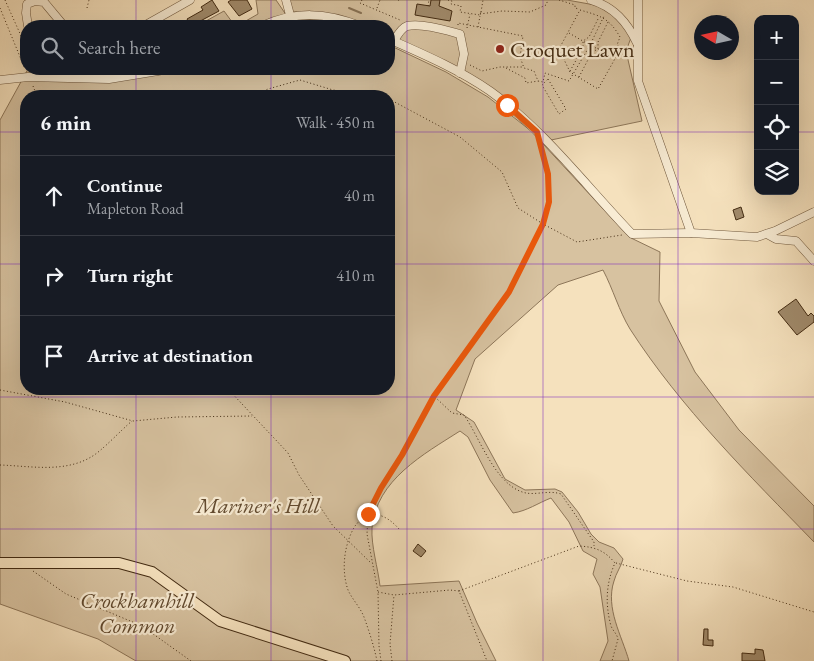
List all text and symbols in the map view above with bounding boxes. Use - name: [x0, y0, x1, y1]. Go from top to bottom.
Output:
- north arrow: [694, 15, 739, 60]
- map controls: [754, 15, 799, 195]
- button: +: [754, 15, 799, 60]
- search box: [20, 20, 395, 75]
- icon: search: [38, 34, 66, 62]
- text: Search here: [78, 35, 160, 60]
- place label: Croquet Lawn: [510, 35, 635, 64]
- marker: Croquet Lawn: [494, 43, 506, 55]
- button: −: [754, 60, 799, 105]
- route start: [496, 94, 519, 117]
- button: locate: [754, 105, 799, 150]
- text: 6 min: [40, 109, 91, 136]
- text: Walk · 450 m: [296, 112, 375, 133]
- button: layers: [754, 150, 799, 195]
- text: Continue: [87, 173, 162, 198]
- icon: ahead: [40, 182, 68, 210]
- text: 40 m: [344, 185, 375, 206]
- text: Mapleton Road: [87, 198, 184, 219]
- icon: right: [40, 262, 68, 290]
- text: Turn right: [87, 263, 173, 288]
- text: 410 m: [336, 265, 375, 286]
- icon: arrive: [40, 342, 68, 370]
- text: Arrive at destination: [87, 343, 253, 368]
- park label: Mariner's Hill: [194, 491, 321, 520]
- route end: [357, 503, 380, 526]
- park label: Crockhamhill Common: [80, 586, 195, 640]

